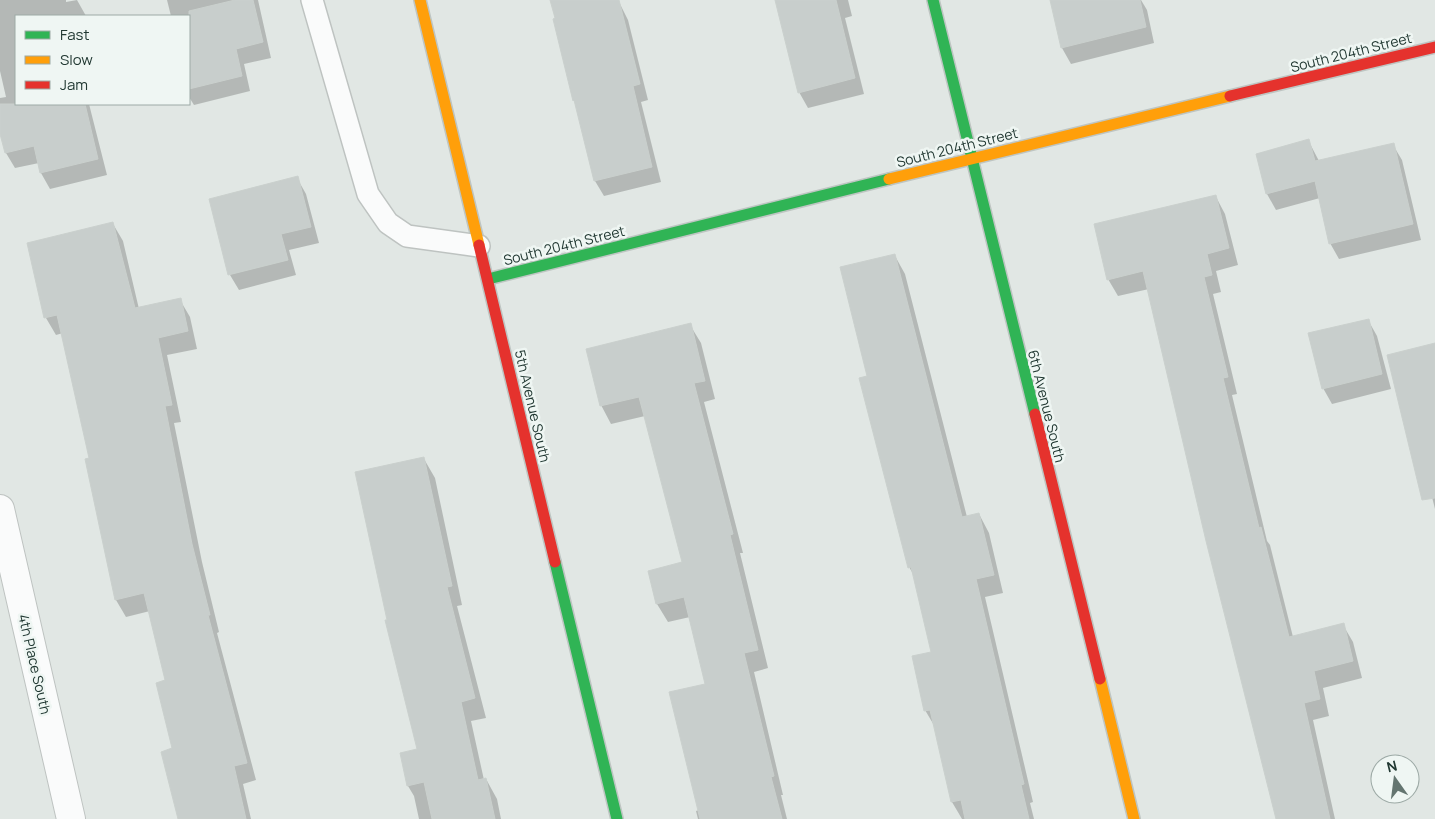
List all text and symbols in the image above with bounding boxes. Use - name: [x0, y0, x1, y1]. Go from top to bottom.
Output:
- legend: [15, 15, 190, 105]
- text: Fast: [60, 24, 89, 45]
- street label: South 204th Street: [1288, 28, 1414, 76]
- text: Slow: [60, 49, 93, 70]
- text: Jam: [60, 74, 88, 95]
- street label: South 204th Street: [894, 123, 1020, 171]
- street label: South 204th Street: [501, 221, 627, 269]
- street label: 5th Avenue South: [511, 348, 555, 464]
- street label: 6th Avenue South: [1024, 348, 1070, 464]
- street label: 4th Place South: [14, 612, 56, 716]
- north arrow: [1370, 754, 1420, 804]
- text: N: [1385, 755, 1399, 776]

